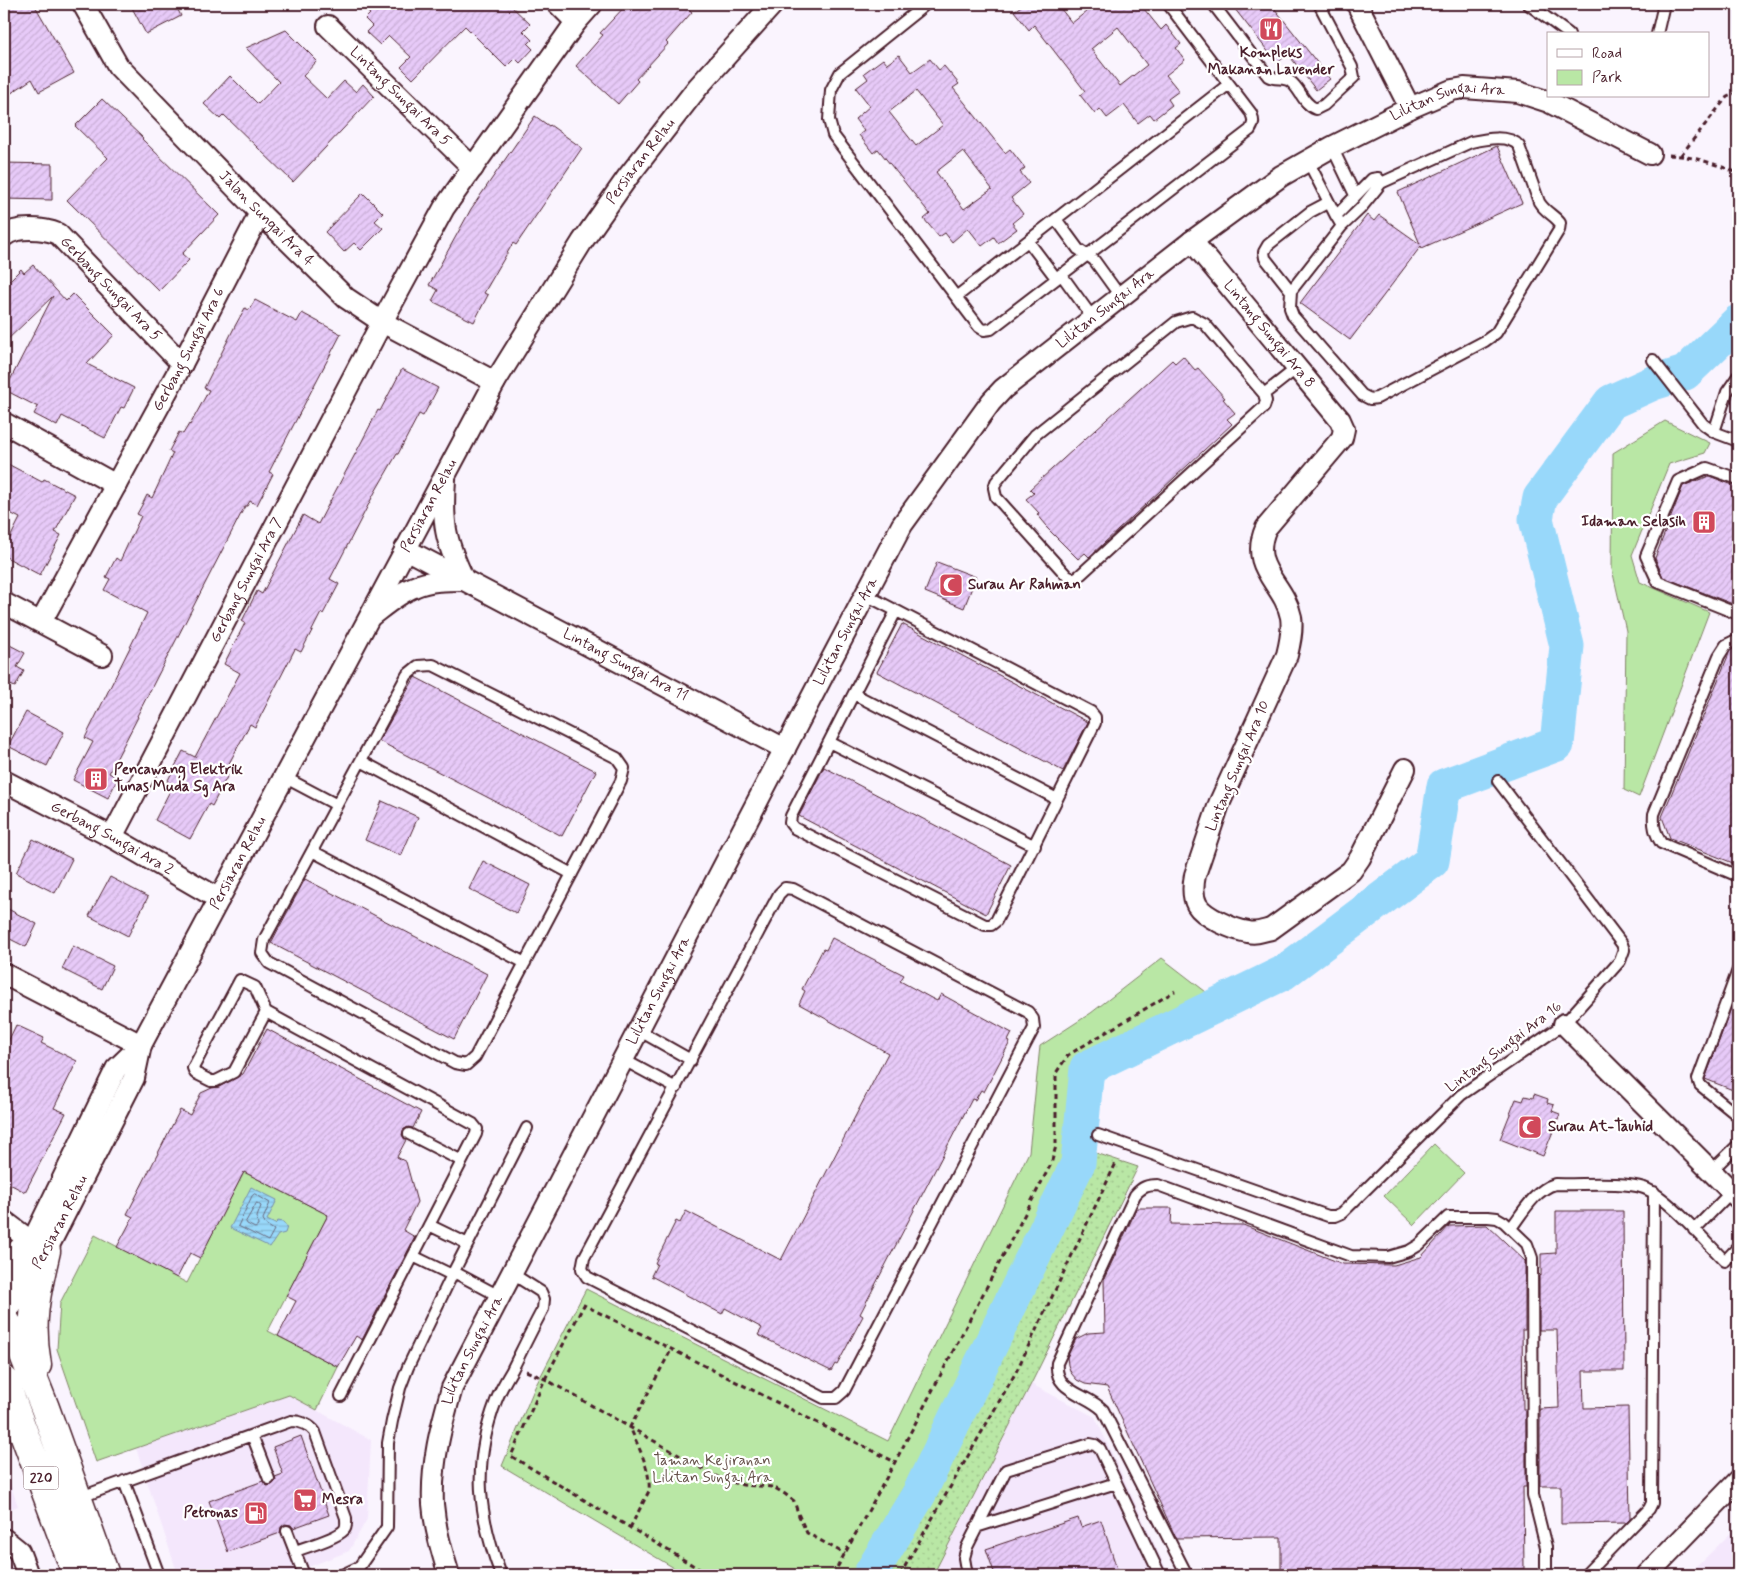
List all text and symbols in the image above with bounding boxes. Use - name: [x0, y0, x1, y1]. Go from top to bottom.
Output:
- restaurant icon: Kompleks Makanan Lavender: [1258, 16, 1284, 42]
- legend: [1547, 32, 1710, 98]
- street label: Lintang Sungai Ara 5: [345, 42, 455, 151]
- place label: Kompleks Makanan Lavender: [1208, 43, 1335, 80]
- text: Road: [1592, 44, 1622, 64]
- text: Park: [1592, 68, 1622, 88]
- street label: Lilitan Sungai Ara: [1387, 78, 1507, 126]
- street label: Persiaran Relau: [602, 114, 680, 208]
- street label: Jalan Sungai Ara 4: [214, 166, 319, 271]
- street label: Gerbang Sungai Ara 5: [55, 232, 166, 346]
- street label: Lilitan Sungai Ara: [1052, 263, 1160, 353]
- street label: Lintang Sungai Ara 8: [1219, 276, 1320, 392]
- street label: Gerbang Sungai Ara 6: [148, 284, 230, 415]
- street label: Persiaran Relau: [396, 455, 462, 556]
- building icon: Idaman Selasih: [1691, 509, 1717, 535]
- place label: Idaman Selasih: [1581, 512, 1687, 532]
- street label: Gerbang Sungai Ara 7: [206, 514, 288, 646]
- mosque icon: Surau Ar Rahman: [938, 572, 964, 598]
- street label: Lilitan Sungai Ara: [809, 573, 883, 689]
- place label: Surau Ar Rahman: [968, 575, 1081, 595]
- street label: Lintang Sungai Ara 11: [559, 624, 691, 706]
- street label: Lintang Sungai Ara 10: [1201, 697, 1276, 835]
- place label: Pencawang Elektrik Tunas Muda Sg Ara: [114, 760, 243, 798]
- building icon: Pencawang Elektrik Tunas Muda Sg Ara: [83, 766, 109, 792]
- street label: Gerbang Sungai Ara 2: [47, 797, 177, 880]
- street label: Persiaran Relau: [205, 813, 271, 913]
- street label: Lilitan Sungai Ara: [622, 932, 696, 1048]
- street label: Lintang Sungai Ara 16: [1442, 997, 1567, 1098]
- mosque icon: Surau At-Tauhid: [1517, 1114, 1543, 1140]
- place label: Surau At-Tauhid: [1548, 1117, 1653, 1137]
- street label: Persiaran Relau: [28, 1172, 93, 1273]
- street label: Lilitan Sungai Ara: [438, 1291, 509, 1407]
- park label: Taman Kejiranan Lilitan Sungai Ara: [652, 1451, 773, 1489]
- road number: 220: [23, 1466, 58, 1490]
- supermarket icon: Mesra: [292, 1487, 318, 1513]
- place label: Mesra: [322, 1490, 363, 1510]
- fuel station icon: Petronas: [243, 1500, 269, 1526]
- place label: Petronas: [184, 1503, 238, 1523]

